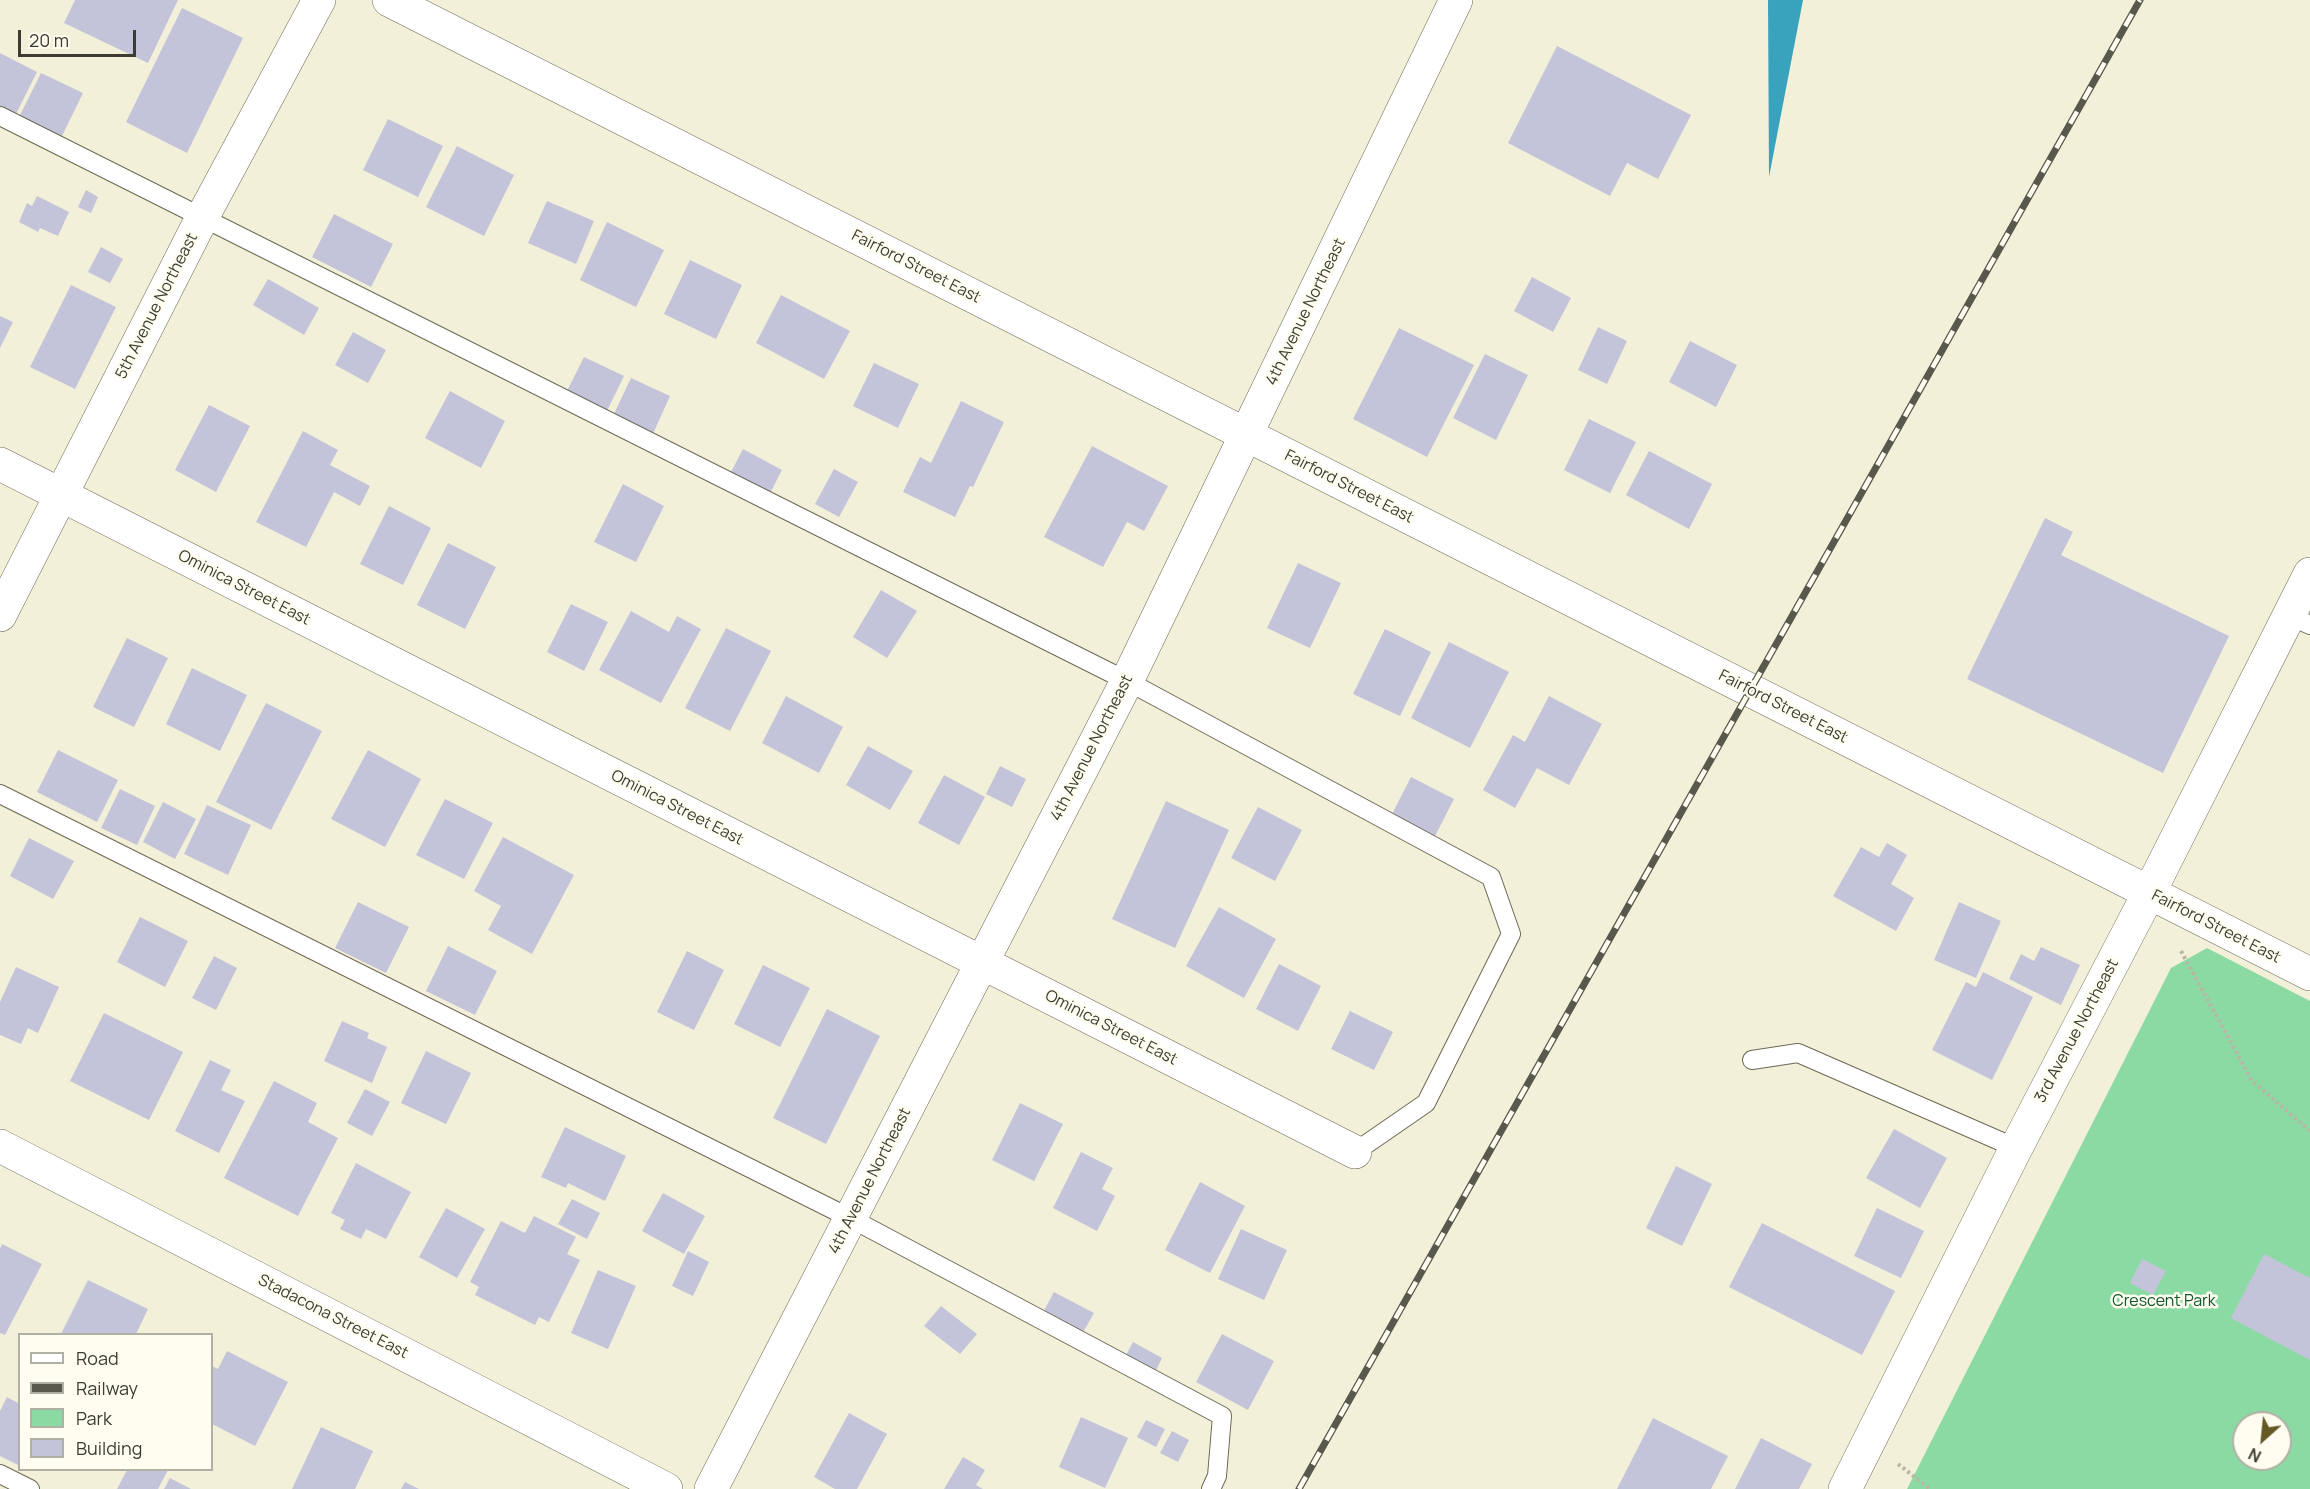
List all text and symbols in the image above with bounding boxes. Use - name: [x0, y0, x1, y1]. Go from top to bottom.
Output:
- scale bar: [21, 18, 140, 56]
- text: 20 m: [29, 28, 69, 52]
- street label: Fairford Street East: [848, 226, 984, 308]
- street label: 5th Avenue Northeast: [112, 230, 202, 382]
- street label: 4th Avenue Northeast: [1262, 235, 1350, 389]
- street label: Fairford Street East: [1281, 446, 1417, 528]
- street label: Ominica Street East: [175, 546, 313, 630]
- street label: Fairford Street East: [1715, 666, 1851, 748]
- street label: 4th Avenue Northeast: [1047, 672, 1137, 824]
- street label: Ominica Street East: [608, 766, 746, 850]
- street label: Fairford Street East: [2148, 886, 2284, 968]
- street label: 3rd Avenue Northeast: [2031, 956, 2123, 1106]
- street label: Ominica Street East: [1042, 986, 1180, 1070]
- street label: 4th Avenue Northeast: [825, 1105, 915, 1257]
- street label: Stadacona Street East: [255, 1271, 411, 1363]
- park label: Crescent Park: [2112, 1292, 2216, 1312]
- legend: [18, 1333, 213, 1471]
- text: Road: [76, 1346, 119, 1370]
- text: Railway: [76, 1376, 138, 1400]
- text: Park: [76, 1406, 112, 1430]
- north arrow: [2232, 1411, 2292, 1471]
- text: Building: [76, 1436, 142, 1460]
- text: N: [2245, 1443, 2265, 1468]

